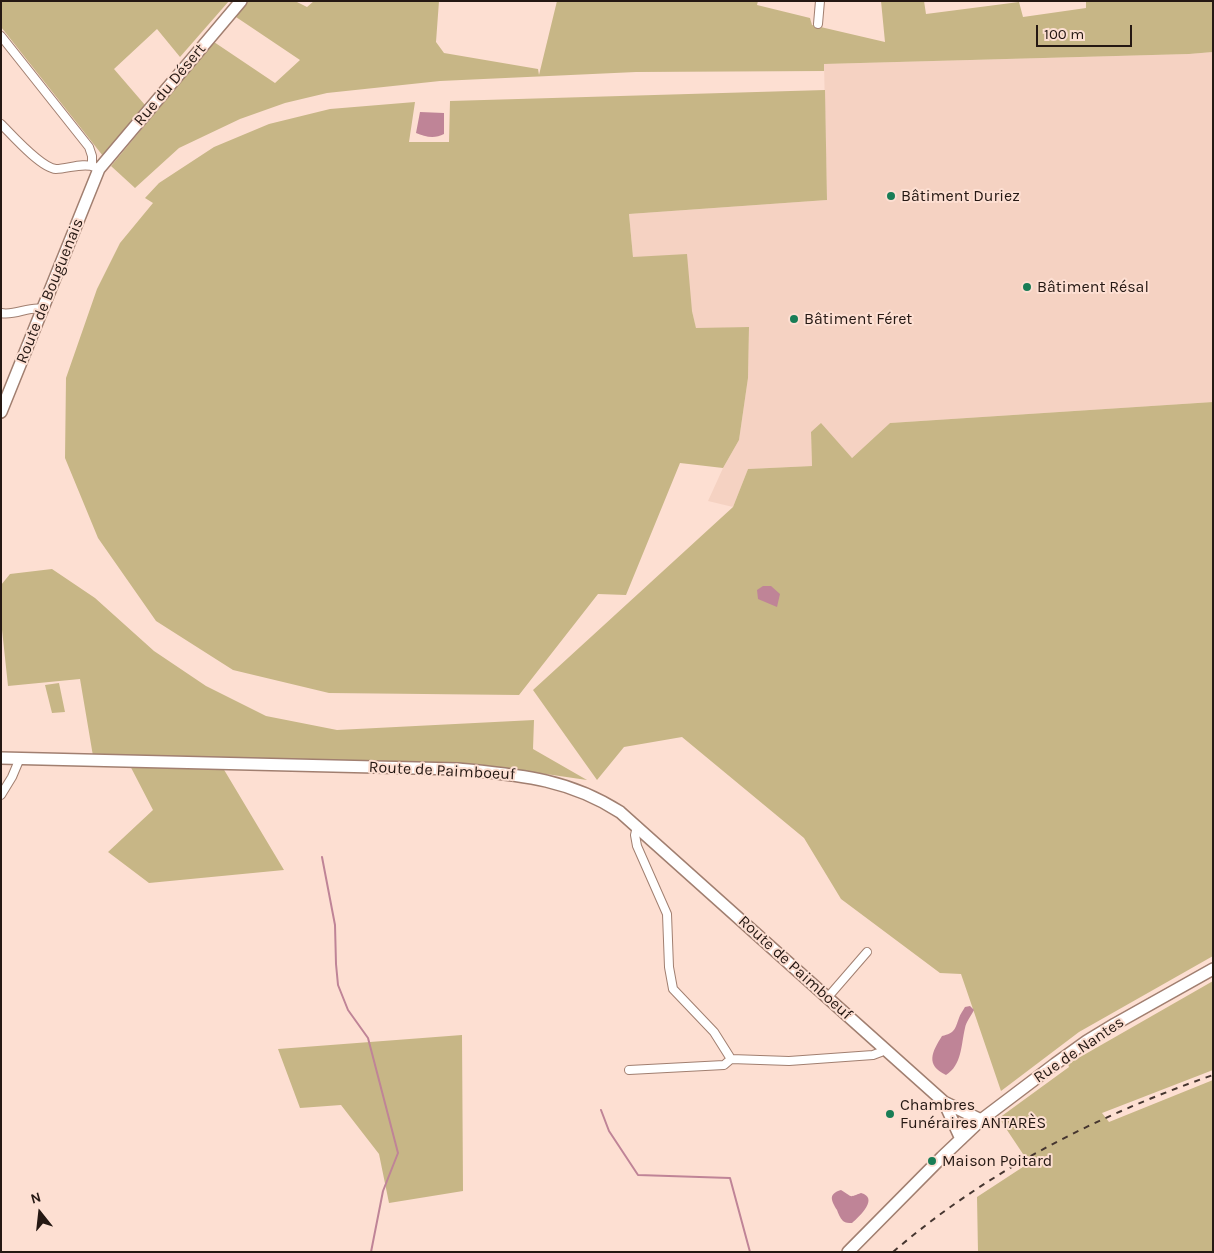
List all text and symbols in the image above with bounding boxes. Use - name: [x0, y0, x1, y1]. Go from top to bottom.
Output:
- scale bar: [1039, 15, 1135, 47]
- text: 100 m: [1044, 25, 1084, 43]
- street label: Rue du Désert: [130, 40, 210, 130]
- place label: Bâtiment Duriez: [901, 186, 1020, 206]
- marker: Bâtiment Duriez: [885, 190, 897, 202]
- street label: Route de Bouguenais: [12, 216, 88, 366]
- place label: Bâtiment Résal: [1037, 277, 1149, 297]
- marker: Bâtiment Résal: [1021, 281, 1033, 293]
- place label: Bâtiment Féret: [804, 309, 912, 329]
- marker: Bâtiment Féret: [788, 313, 800, 325]
- street label: Route de Paimboeuf: [368, 758, 516, 784]
- street label: Route de Paimboeuf: [734, 912, 856, 1024]
- street label: Rue de Nantes: [1030, 1013, 1128, 1087]
- place label: Chambres Funéraires ANTARÈS: [900, 1095, 1046, 1133]
- marker: Chambres Funéraires ANTARÈS: [884, 1108, 896, 1120]
- place label: Maison Poitard: [942, 1151, 1052, 1171]
- marker: Maison Poitard: [926, 1155, 938, 1167]
- north arrow: [15, 1188, 65, 1238]
- text: N: [29, 1189, 43, 1208]

